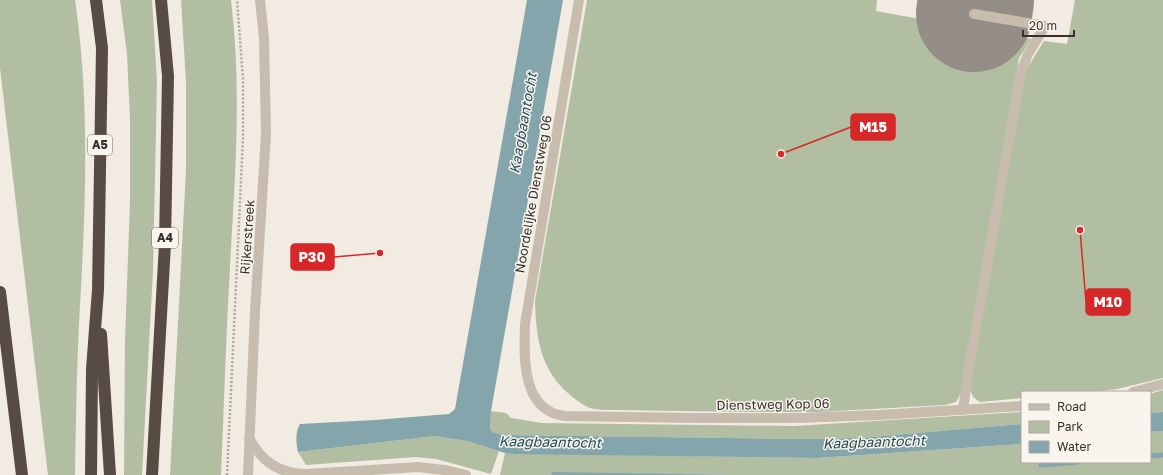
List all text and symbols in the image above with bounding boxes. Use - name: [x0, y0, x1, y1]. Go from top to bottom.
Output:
- scale bar: [1023, 12, 1074, 38]
- text: 20 m: [1029, 18, 1057, 33]
- water label: Kaagbaantocht: [505, 70, 540, 175]
- street label: Noordelijke Dienstweg 06: [511, 114, 555, 274]
- callout: M15: [851, 114, 895, 140]
- text: M15: [859, 118, 888, 135]
- road number: A5: [88, 135, 112, 155]
- street label: Rijkerstreek: [236, 198, 258, 275]
- road number: A4: [152, 228, 178, 248]
- callout: P30: [291, 244, 334, 270]
- text: P30: [298, 248, 326, 265]
- callout: M10: [1086, 289, 1130, 315]
- text: M10: [1094, 293, 1122, 310]
- legend: [1021, 391, 1151, 463]
- street label: Dienstweg Kop 06: [716, 395, 830, 413]
- text: Road: [1057, 399, 1086, 414]
- text: Park: [1057, 419, 1083, 434]
- water label: Kaagbaantocht: [822, 431, 927, 452]
- water label: Kaagbaantocht: [499, 432, 603, 451]
- text: Water: [1057, 439, 1091, 454]

